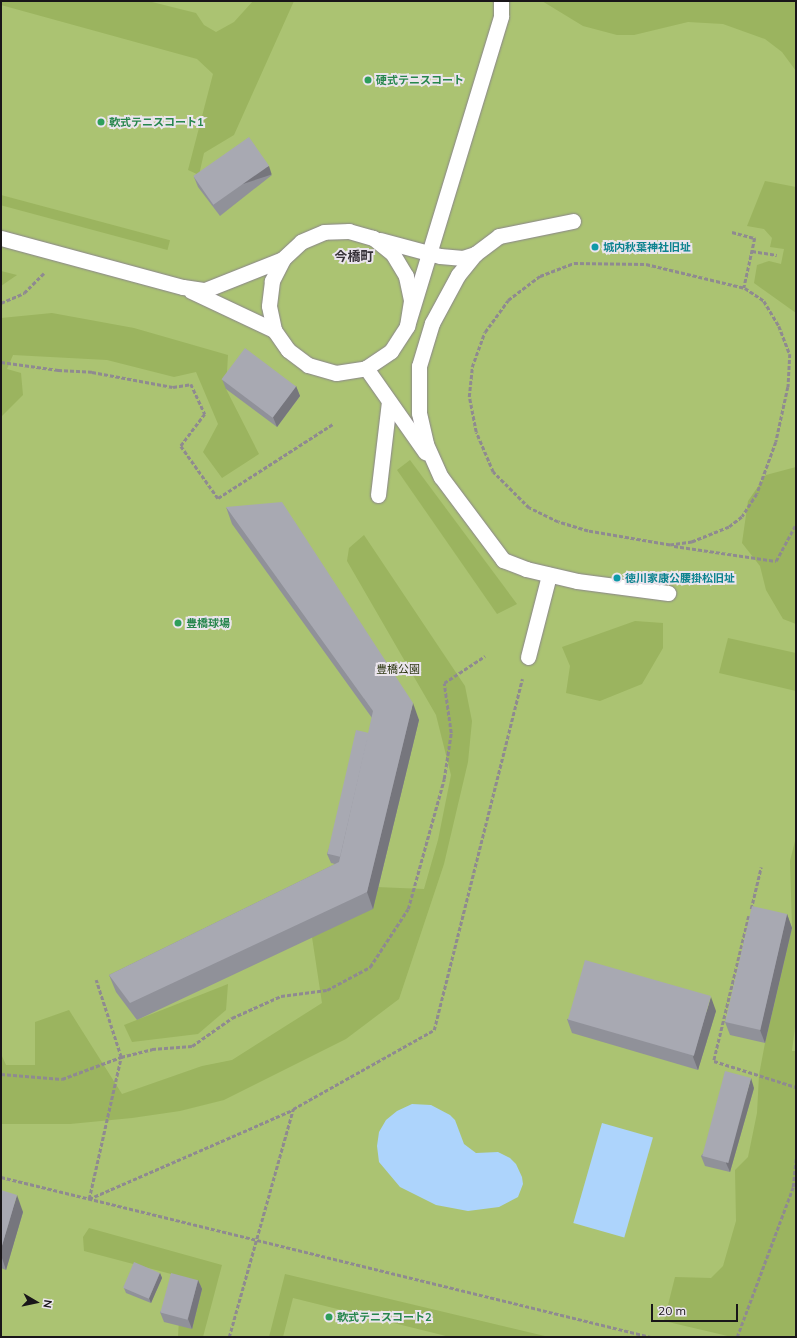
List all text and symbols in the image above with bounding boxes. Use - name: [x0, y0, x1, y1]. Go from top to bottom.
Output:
- place label: 硬式テニスコート: [376, 73, 464, 87]
- marker: 硬式テニスコート: [363, 75, 373, 85]
- place label: 軟式テニスコート1: [109, 115, 204, 129]
- marker: 軟式テニスコート1: [96, 117, 106, 127]
- place label: 城内秋葉神社旧址: [603, 240, 691, 254]
- marker: 城内秋葉神社旧址: [590, 242, 600, 252]
- district label: 今橋町: [335, 248, 373, 264]
- place label: 徳川家康公腰掛松旧址: [625, 571, 735, 585]
- marker: 徳川家康公腰掛松旧址: [612, 573, 622, 583]
- place label: 豊橋球場: [186, 616, 230, 630]
- marker: 豊橋球場: [173, 618, 183, 628]
- park label: 豊橋公園: [376, 662, 420, 676]
- north arrow: [16, 1282, 56, 1322]
- scale bar: [653, 1296, 740, 1322]
- text: N: [40, 1299, 55, 1309]
- text: 20 m: [658, 1303, 686, 1318]
- place label: 軟式テニスコート2: [337, 1310, 432, 1324]
- marker: 軟式テニスコート2: [324, 1312, 334, 1322]

